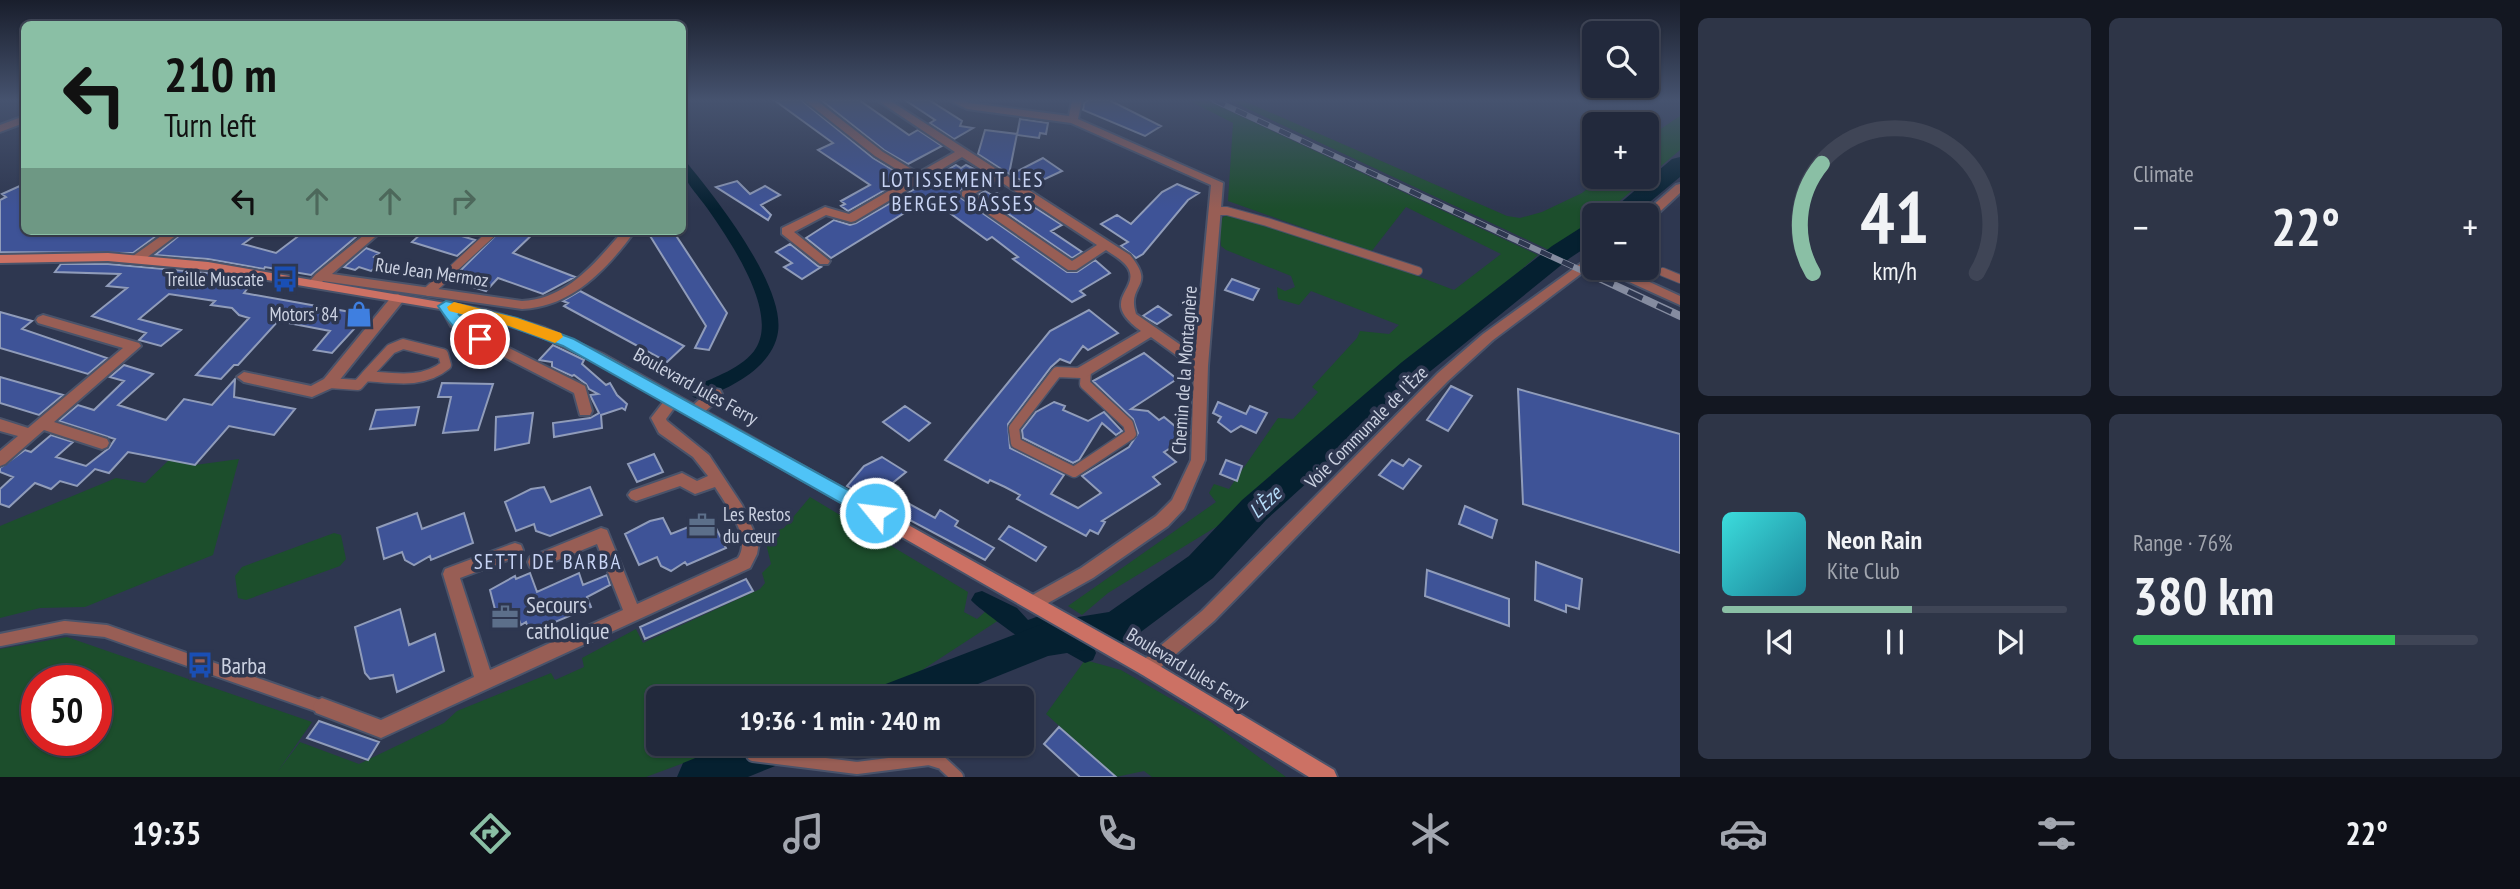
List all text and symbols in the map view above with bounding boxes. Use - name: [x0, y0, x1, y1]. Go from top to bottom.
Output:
- map controls: [1582, 21, 1659, 280]
- button: search: [1582, 21, 1659, 98]
- text: 210 m: [164, 42, 277, 106]
- icon: left: [49, 49, 140, 140]
- text: Turn left: [164, 104, 256, 146]
- button: +: [1582, 112, 1659, 189]
- text: Climate: [2133, 159, 2194, 188]
- district label: LOTISSEMENT LES BERGES BASSES: [881, 166, 1045, 217]
- text: 41: [1860, 169, 1929, 263]
- icon: left: [225, 182, 263, 220]
- icon: ahead: [298, 182, 336, 220]
- icon: ahead: [371, 182, 409, 220]
- icon: right: [444, 182, 482, 220]
- text: 22°: [2271, 193, 2340, 260]
- text: −: [2133, 202, 2149, 251]
- text: +: [2462, 202, 2478, 251]
- button: −: [1582, 203, 1659, 280]
- street label: Rue Jean Mermoz: [374, 252, 490, 292]
- text: km/h: [1872, 255, 1917, 287]
- bus stop icon: Treille Muscate: [270, 264, 300, 294]
- place label: Treille Muscate: [165, 267, 264, 291]
- street label: Chemin de la Montagnère: [1166, 285, 1202, 455]
- shop icon: Motors' 84: [344, 299, 374, 329]
- place label: Motors' 84: [269, 302, 338, 326]
- pin: [450, 309, 510, 369]
- icon: arrive: [461, 320, 499, 358]
- street label: Boulevard Jules Ferry: [630, 342, 763, 431]
- street label: Voie Communale de l'Èze: [1299, 360, 1433, 494]
- position arrow: [838, 476, 912, 550]
- water label: L'Èze: [1243, 479, 1288, 524]
- place label: Les Restos du cœur: [723, 502, 791, 548]
- office icon: Les Restos du cœur: [687, 510, 717, 540]
- text: Neon Rain: [1827, 523, 1922, 556]
- text: Range · 76%: [2133, 528, 2233, 557]
- district label: SETTI DE BARBA: [474, 548, 622, 575]
- text: Kite Club: [1827, 556, 1900, 585]
- text: 380 km: [2133, 562, 2274, 629]
- place label: Secours catholique: [526, 590, 610, 645]
- office icon: Secours catholique: [490, 602, 520, 632]
- street label: Boulevard Jules Ferry: [1122, 622, 1254, 714]
- icon: previous: [1761, 623, 1799, 661]
- icon: pause: [1876, 623, 1914, 661]
- icon: next: [1991, 623, 2029, 661]
- bus stop icon: Barba: [185, 650, 215, 680]
- place label: Barba: [221, 651, 267, 680]
- speed limit sign: 50: [21, 665, 112, 756]
- text: 19:36 · 1 min · 240 m: [740, 704, 940, 737]
- icon: directions: [466, 809, 515, 858]
- icon: music: [779, 809, 828, 858]
- icon: phone: [1092, 809, 1141, 858]
- icon: climate: [1406, 809, 1455, 858]
- icon: car: [1719, 809, 1768, 858]
- icon: filters: [2032, 809, 2081, 858]
- text: 19:35: [132, 812, 201, 854]
- text: 22°: [2346, 812, 2388, 854]

